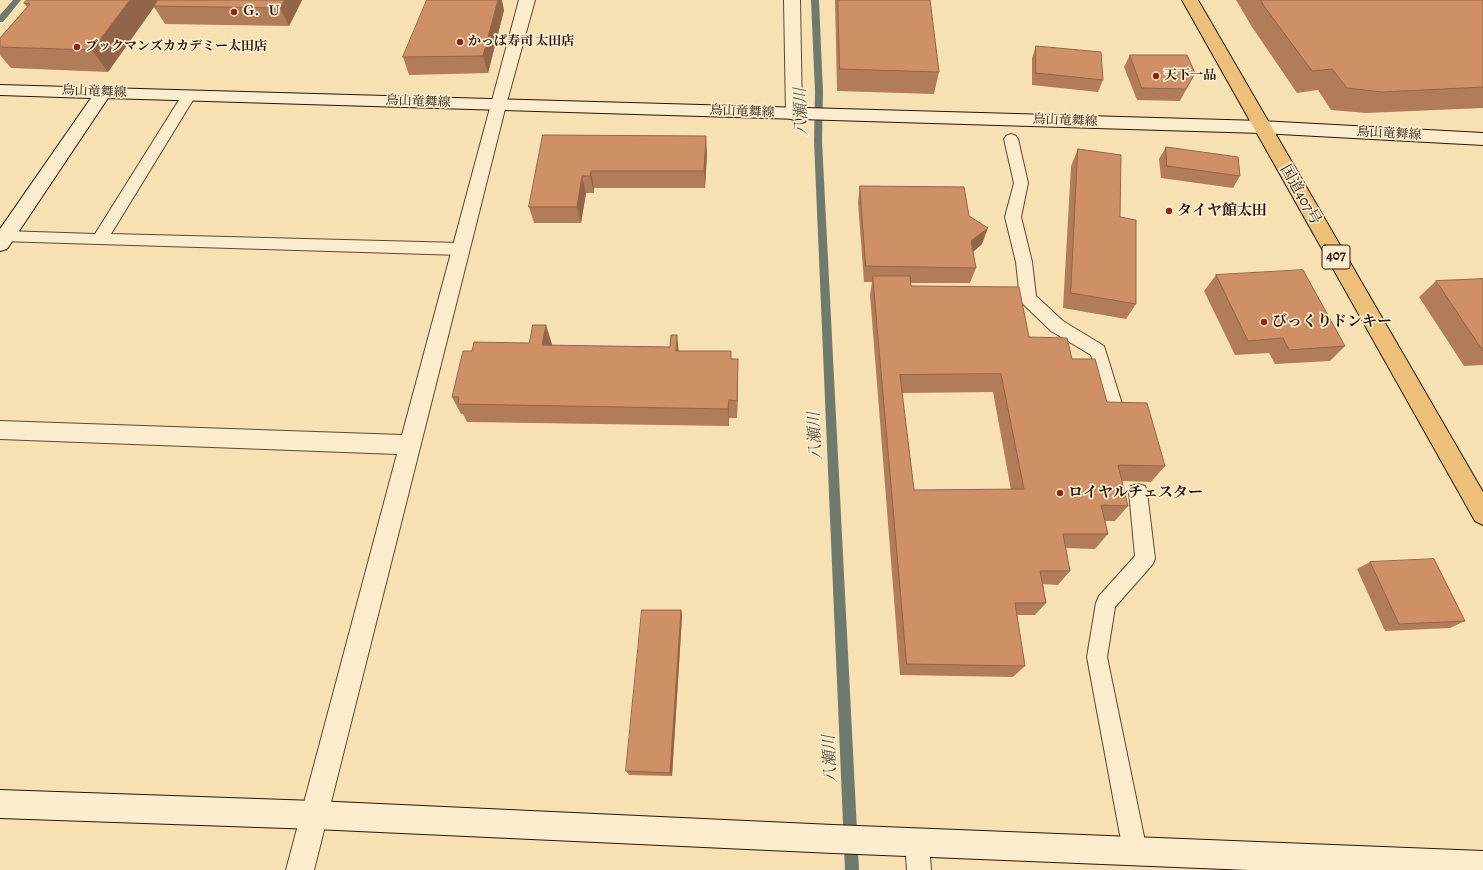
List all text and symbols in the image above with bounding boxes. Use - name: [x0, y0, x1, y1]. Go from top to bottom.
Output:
- place label: Ｇ．Ｕ: [242, 4, 281, 20]
- marker: Ｇ．Ｕ: [229, 7, 239, 17]
- place label: かっぱ寿司 太田店: [468, 34, 574, 50]
- marker: かっぱ寿司 太田店: [455, 37, 465, 47]
- place label: ブックマンズカカデミー太田店: [85, 39, 267, 55]
- marker: ブックマンズカカデミー太田店: [72, 42, 82, 52]
- place label: 天下一品: [1164, 68, 1216, 84]
- marker: 天下一品: [1151, 71, 1161, 81]
- street label: 鳥山竜舞線: [61, 83, 127, 101]
- water label: 八瀬川: [792, 88, 812, 136]
- street label: 鳥山竜舞線: [385, 93, 451, 111]
- street label: 鳥山竜舞線: [709, 103, 775, 121]
- street label: 鳥山竜舞線: [1032, 112, 1098, 130]
- street label: 鳥山竜舞線: [1356, 125, 1422, 143]
- street label: 国道407号: [1276, 162, 1324, 228]
- place label: タイヤ館太田: [1177, 202, 1267, 220]
- marker: タイヤ館太田: [1164, 206, 1174, 216]
- road number: 407: [1322, 245, 1350, 269]
- place label: びっくりドンキー: [1272, 313, 1392, 331]
- marker: びっくりドンキー: [1259, 317, 1269, 327]
- water label: 八瀬川: [805, 412, 827, 460]
- place label: ロイヤルチェスター: [1068, 484, 1203, 502]
- marker: ロイヤルチェスター: [1055, 488, 1065, 498]
- water label: 八瀬川: [820, 735, 842, 783]

